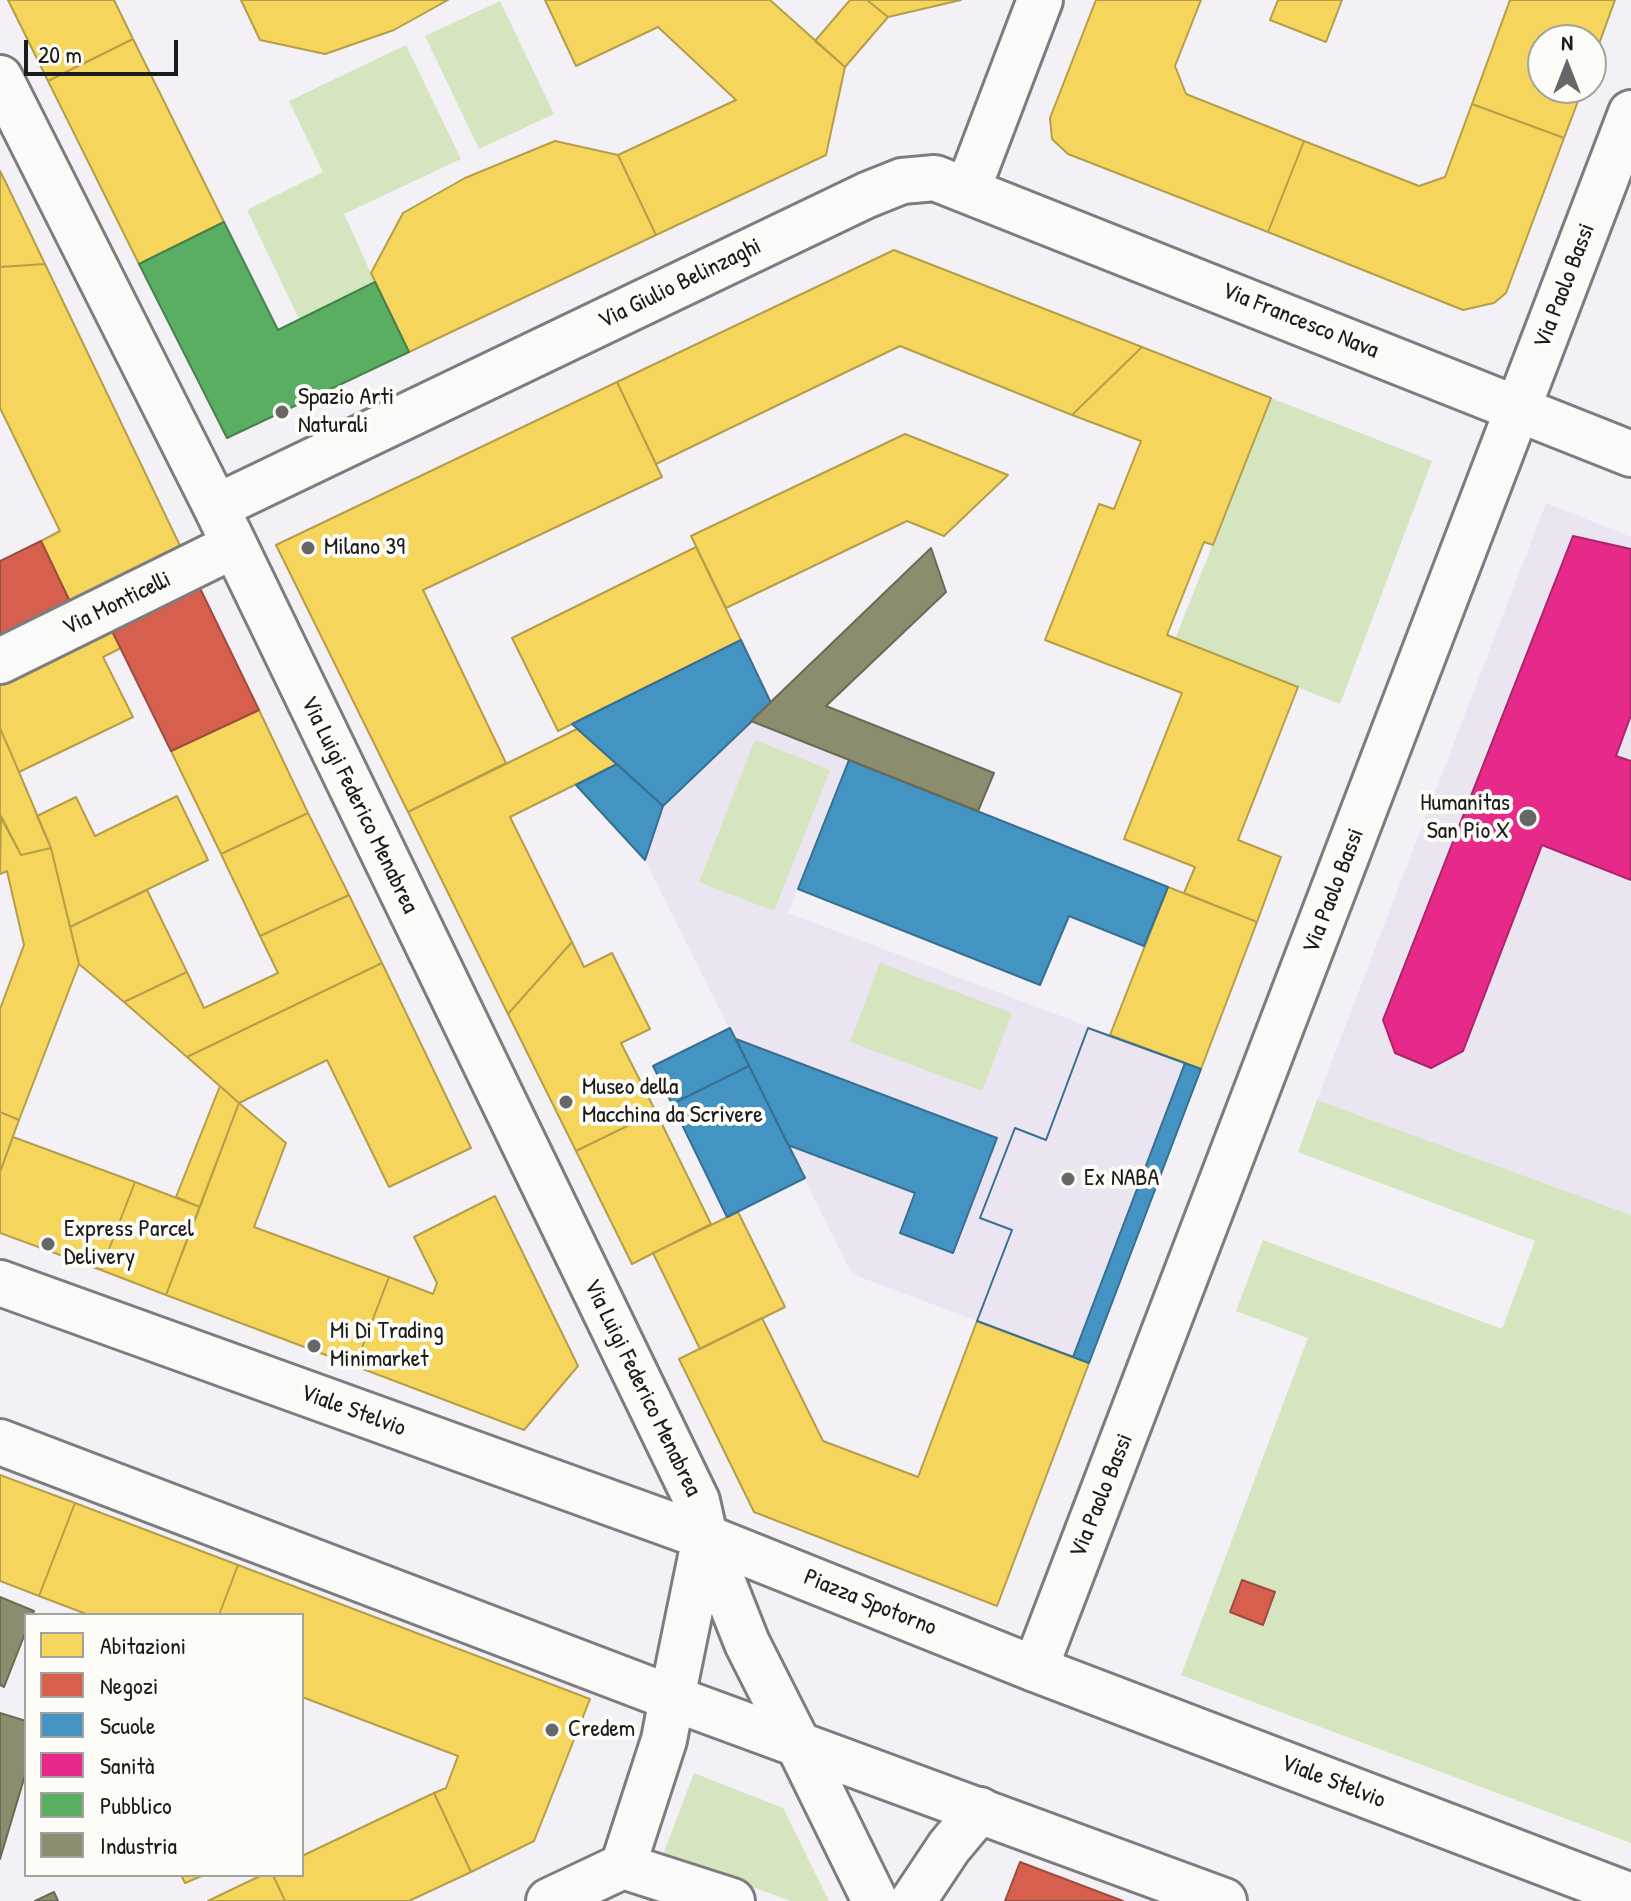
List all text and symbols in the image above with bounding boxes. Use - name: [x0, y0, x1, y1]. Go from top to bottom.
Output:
- scale bar: [28, 24, 182, 74]
- north arrow: [1527, 24, 1607, 104]
- text: N: [1561, 27, 1573, 57]
- text: 20 m: [38, 38, 82, 70]
- street label: Via Paolo Bassi: [1528, 219, 1602, 353]
- street label: Via Giulio Belinzaghi: [594, 232, 766, 336]
- street label: Via Francesco Nava: [1218, 277, 1382, 365]
- place label: Spazio Arti Naturali: [298, 384, 394, 440]
- marker: Spazio Arti Naturali: [273, 403, 291, 421]
- place label: Milano 39: [324, 534, 405, 562]
- marker: Milano 39: [299, 539, 317, 557]
- street label: Via Monticelli: [58, 565, 176, 643]
- street label: Via Luigi Federico Menabrea: [294, 692, 424, 918]
- place label: Humanitas San Pio X: [1420, 790, 1510, 846]
- marker: Humanitas San Pio X: [1517, 807, 1539, 829]
- street label: Via Paolo Bassi: [1297, 824, 1371, 958]
- place label: Museo della Macchina da Scrivere: [582, 1074, 763, 1130]
- marker: Museo della Macchina da Scrivere: [557, 1093, 575, 1111]
- place label: Ex NABA: [1084, 1165, 1159, 1193]
- marker: Ex NABA: [1059, 1170, 1077, 1188]
- place label: Express Parcel Delivery: [64, 1216, 194, 1272]
- marker: Express Parcel Delivery: [39, 1235, 57, 1253]
- street label: Via Luigi Federico Menabrea: [577, 1275, 707, 1501]
- place label: Mi Di Trading Minimarket: [330, 1318, 444, 1374]
- marker: Mi Di Trading Minimarket: [305, 1337, 323, 1355]
- street label: Viale Stelvio: [297, 1379, 409, 1443]
- street label: Via Paolo Bassi: [1064, 1430, 1140, 1562]
- street label: Piazza Spotorno: [799, 1563, 941, 1643]
- legend: [24, 1613, 304, 1877]
- text: Abitazioni: [100, 1629, 186, 1661]
- text: Negozi: [100, 1669, 158, 1701]
- text: Scuole: [100, 1709, 156, 1741]
- place label: Credem: [568, 1716, 635, 1744]
- marker: Credem: [543, 1721, 561, 1739]
- text: Sanità: [100, 1749, 154, 1781]
- street label: Viale Stelvio: [1277, 1749, 1389, 1815]
- text: Pubblico: [100, 1789, 172, 1821]
- text: Industria: [100, 1829, 177, 1861]

